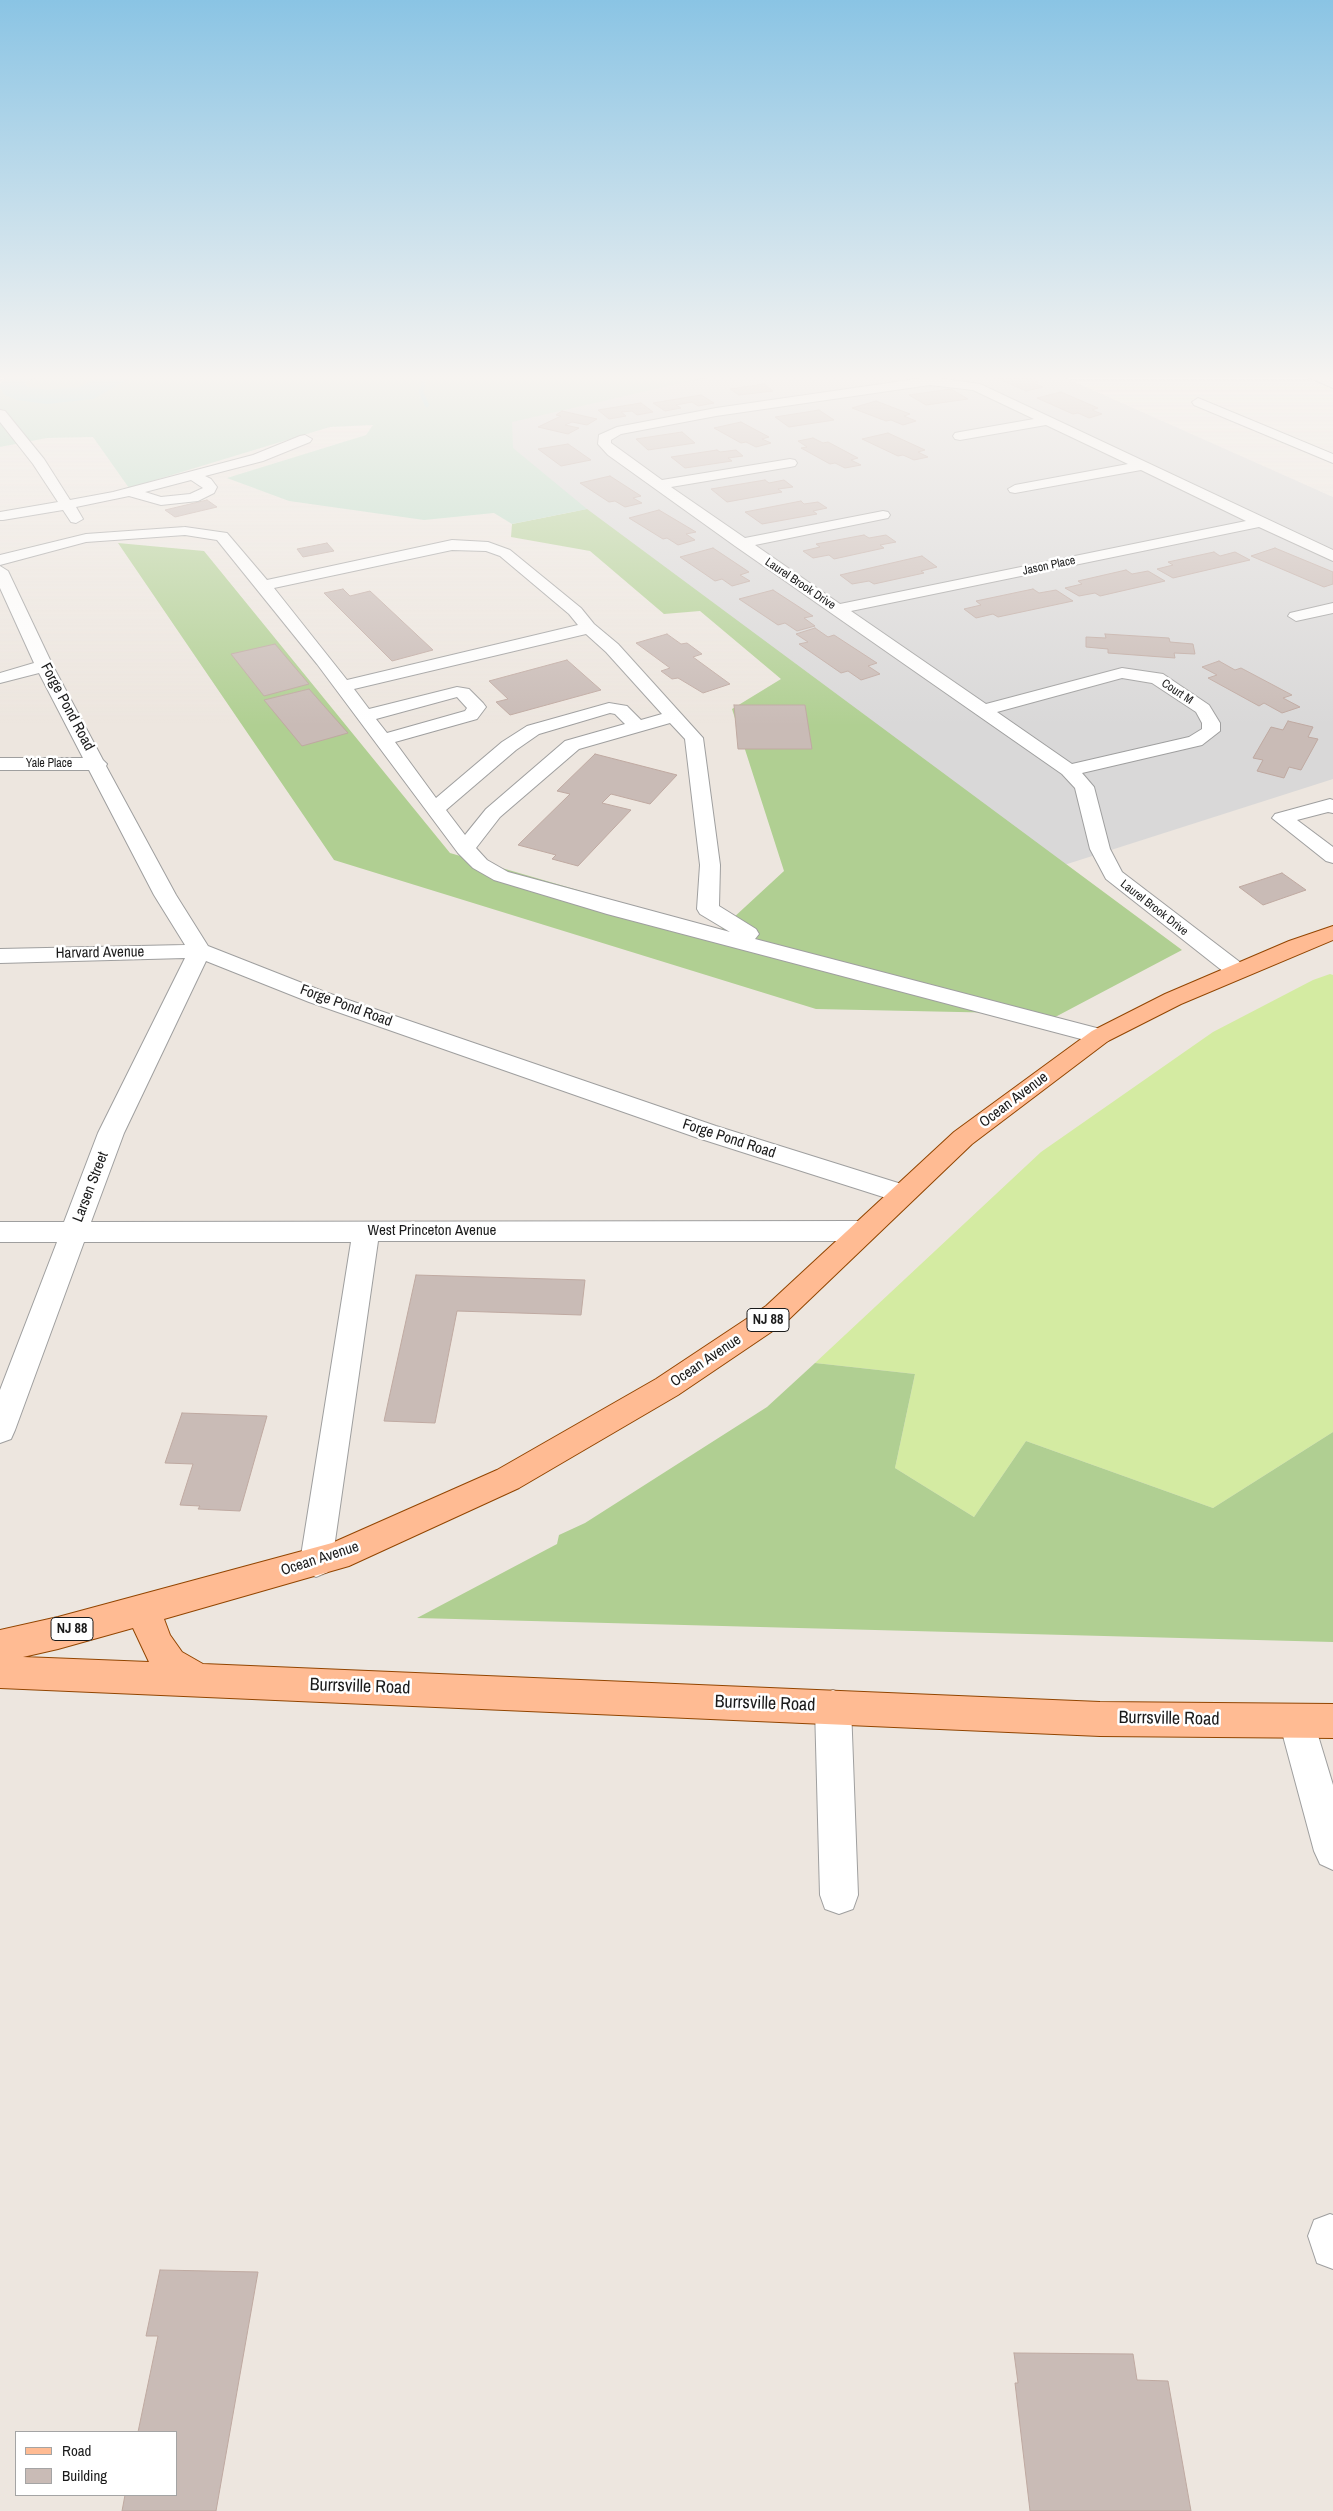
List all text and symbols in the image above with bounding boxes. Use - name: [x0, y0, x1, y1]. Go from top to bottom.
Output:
- street label: Jason Place: [1021, 553, 1077, 579]
- street label: Laurel Brook Drive: [762, 555, 838, 613]
- street label: Forge Pond Road: [36, 660, 98, 754]
- street label: Court M: [1158, 676, 1196, 708]
- street label: Yale Place: [26, 757, 72, 771]
- street label: Laurel Brook Drive: [1117, 877, 1191, 939]
- street label: Harvard Avenue: [56, 943, 144, 963]
- street label: Forge Pond Road: [298, 981, 394, 1031]
- street label: Ocean Avenue: [976, 1068, 1052, 1132]
- street label: Forge Pond Road: [680, 1116, 778, 1162]
- street label: Larsen Street: [69, 1149, 113, 1225]
- street label: West Princeton Avenue: [368, 1222, 496, 1240]
- road number: NJ 88: [747, 1308, 789, 1332]
- street label: Ocean Avenue: [667, 1331, 745, 1391]
- street label: Ocean Avenue: [279, 1538, 361, 1580]
- road number: NJ 88: [51, 1618, 93, 1640]
- street label: Burrsville Road: [309, 1674, 411, 1700]
- street label: Burrsville Road: [714, 1691, 816, 1717]
- street label: Burrsville Road: [1118, 1707, 1220, 1731]
- legend: [15, 2431, 178, 2496]
- text: Road: [62, 2440, 91, 2461]
- text: Building: [62, 2465, 107, 2486]

